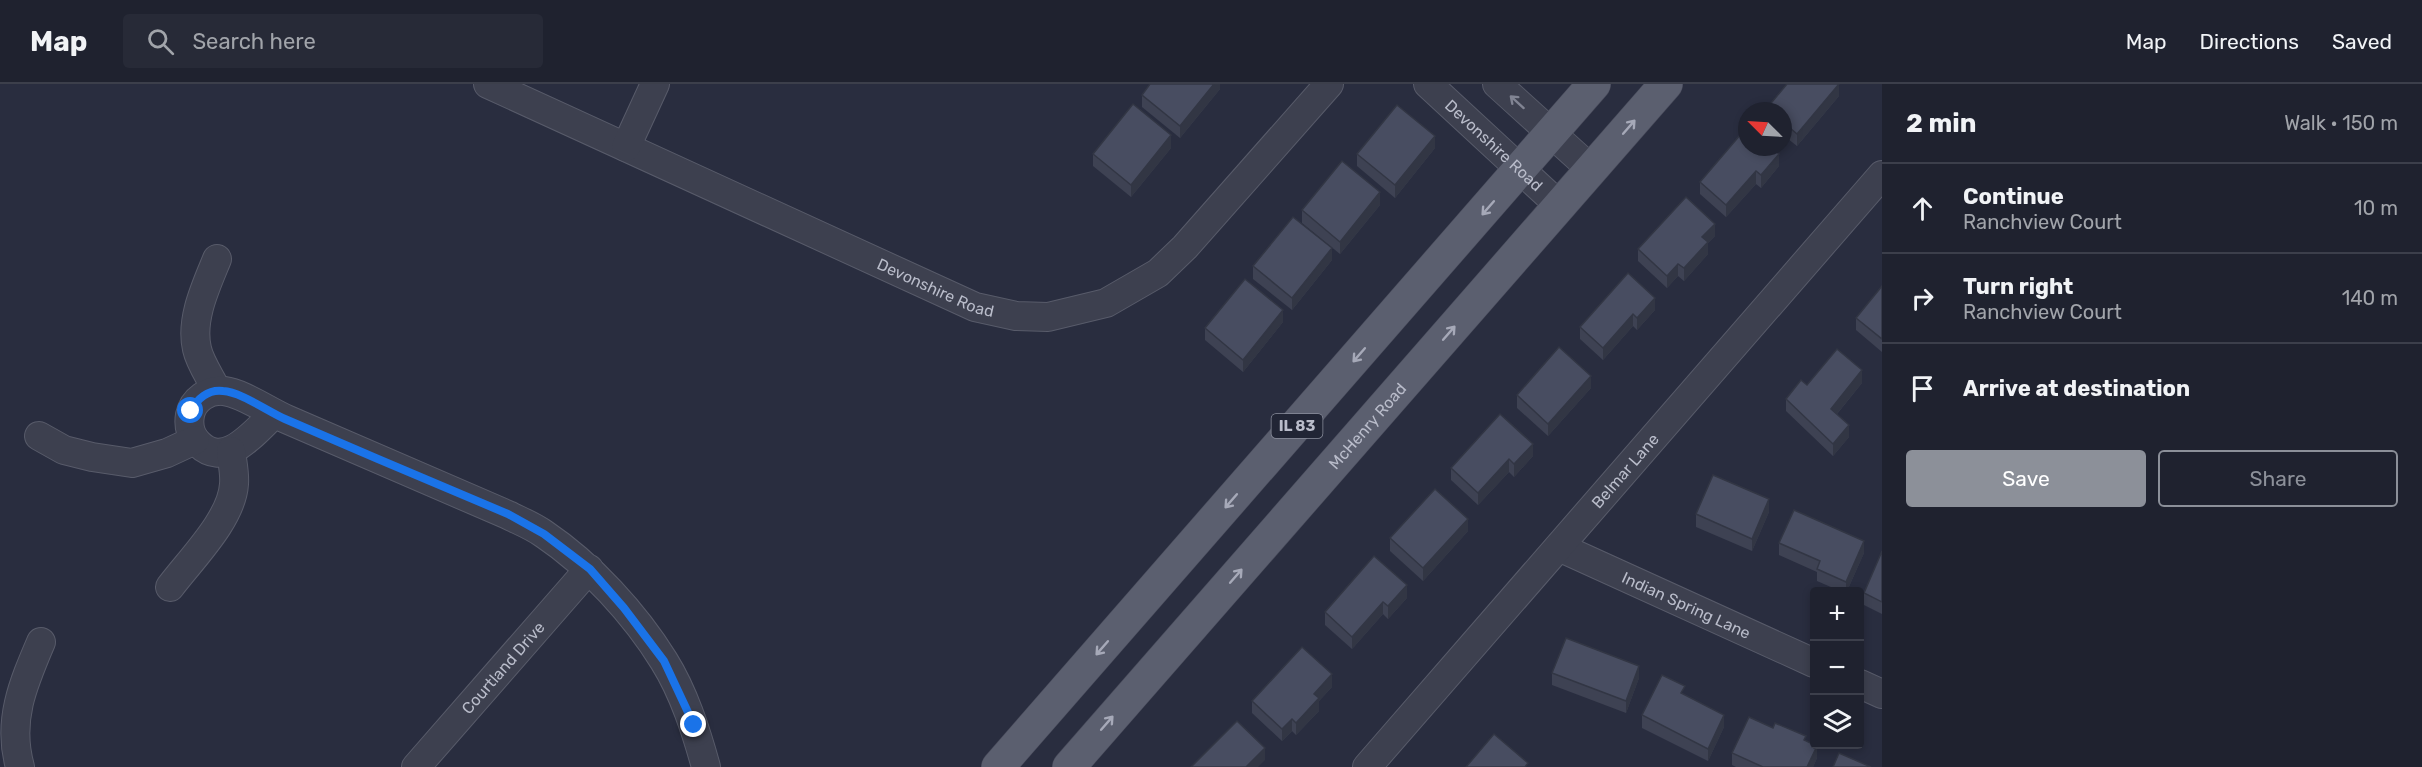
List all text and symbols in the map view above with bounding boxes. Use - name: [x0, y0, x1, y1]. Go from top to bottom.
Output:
- search box: [123, 14, 543, 68]
- text: Map: [30, 25, 87, 58]
- icon: search: [144, 25, 177, 58]
- text: Search here: [192, 28, 316, 55]
- text: Map: [2126, 29, 2167, 54]
- text: Directions: [2200, 29, 2299, 54]
- text: Saved: [2332, 29, 2392, 54]
- street label: Devonshire Road: [1441, 95, 1547, 195]
- one-way arrow: [1510, 95, 1525, 109]
- north arrow: [1738, 102, 1792, 156]
- text: 2 min: [1906, 108, 1976, 139]
- text: Walk · 150 m: [2284, 111, 2398, 135]
- one-way arrow: [1622, 120, 1636, 135]
- text: Continue: [1963, 183, 2064, 210]
- icon: ahead: [1906, 192, 1939, 225]
- text: 10 m: [2354, 196, 2398, 220]
- one-way arrow: [1481, 200, 1495, 215]
- text: Ranchview Court: [1963, 210, 2122, 234]
- street label: Devonshire Road: [874, 254, 996, 320]
- text: Turn right: [1963, 273, 2073, 300]
- icon: right: [1906, 282, 1939, 315]
- text: 140 m: [2342, 286, 2398, 310]
- text: Ranchview Court: [1963, 300, 2122, 324]
- one-way arrow: [1442, 325, 1456, 340]
- one-way arrow: [1352, 347, 1366, 362]
- icon: arrive: [1906, 372, 1939, 405]
- text: Arrive at destination: [1963, 375, 2190, 402]
- street label: McHenry Road: [1324, 379, 1410, 473]
- route start: [177, 397, 203, 423]
- road number: IL 83: [1272, 414, 1322, 438]
- street label: Belmar Lane: [1587, 429, 1663, 512]
- button: Save: [1906, 450, 2146, 507]
- button: Share: [2158, 450, 2398, 507]
- one-way arrow: [1224, 494, 1238, 509]
- street label: Indian Spring Lane: [1619, 568, 1754, 642]
- one-way arrow: [1229, 569, 1243, 584]
- map controls: [1810, 587, 1864, 749]
- button: +: [1810, 587, 1864, 641]
- street label: Courtland Drive: [457, 618, 548, 718]
- one-way arrow: [1096, 640, 1109, 656]
- button: −: [1810, 641, 1864, 695]
- button: layers: [1810, 695, 1864, 749]
- route end: [680, 711, 706, 737]
- one-way arrow: [1101, 715, 1114, 731]

